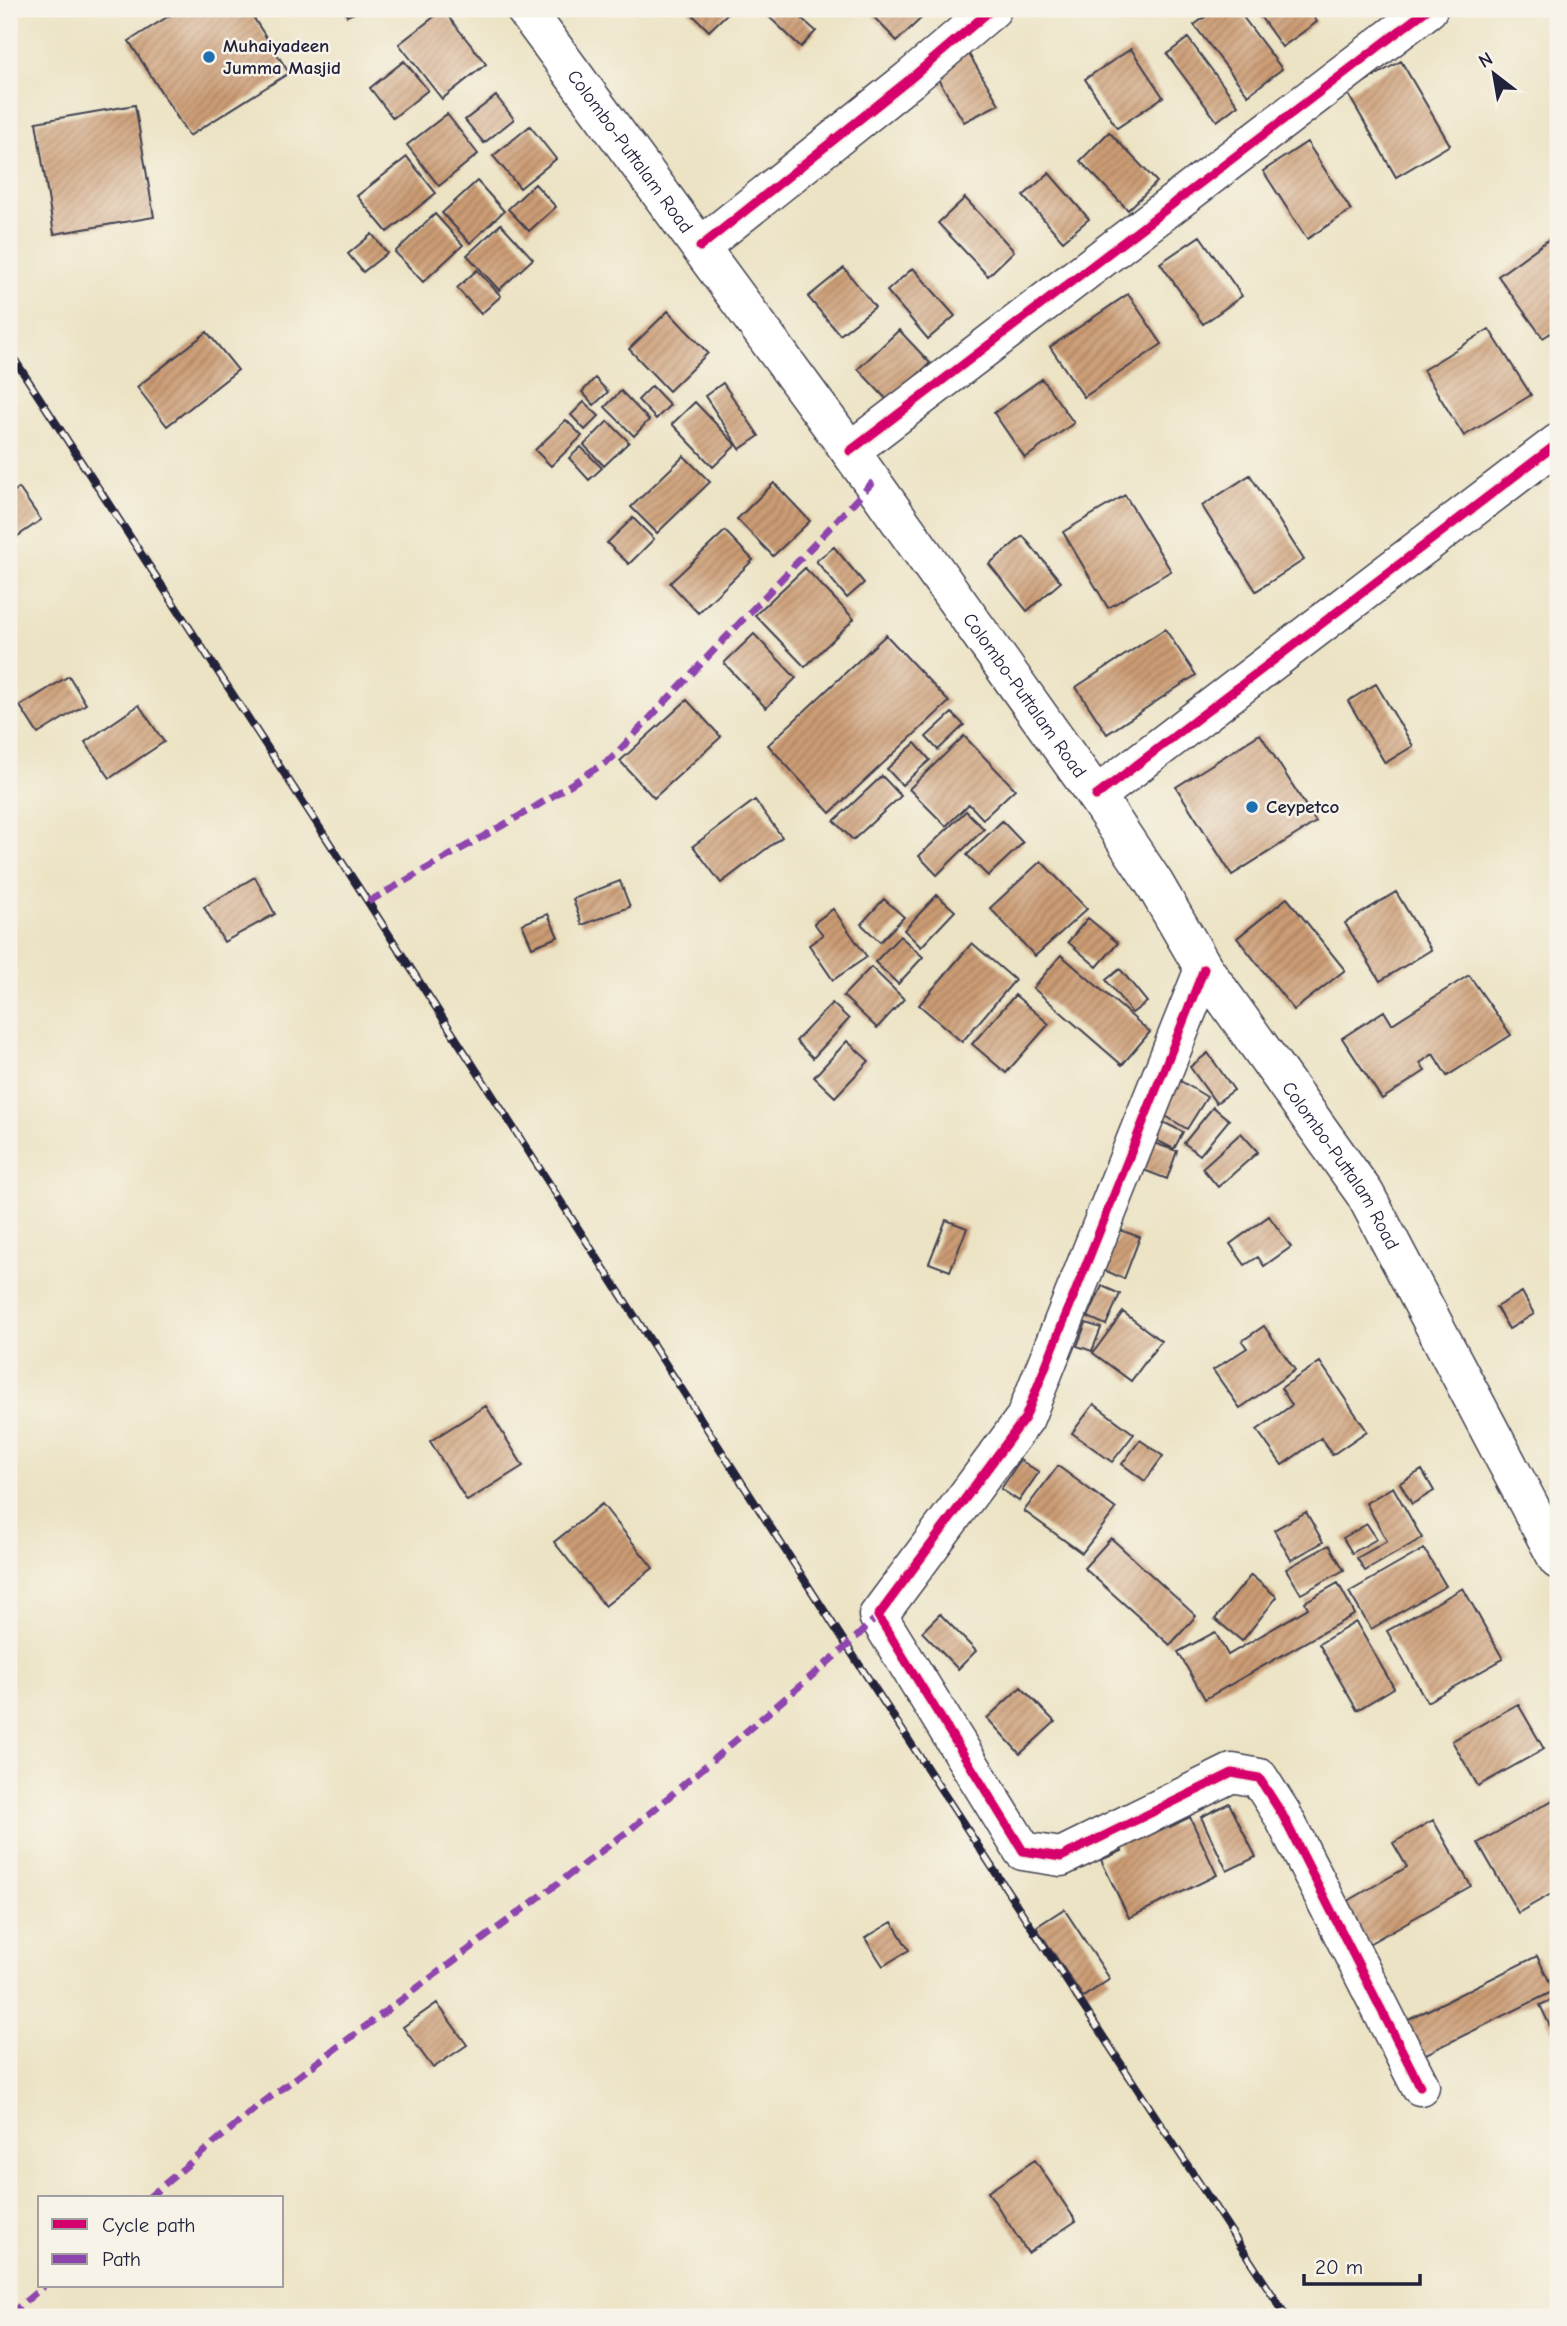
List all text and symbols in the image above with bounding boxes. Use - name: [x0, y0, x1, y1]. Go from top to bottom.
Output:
- place label: Muhaiyadeen Jumma Masjid: [223, 35, 341, 79]
- north arrow: [1458, 38, 1528, 108]
- text: N: [1475, 48, 1497, 73]
- marker: Muhaiyadeen Jumma Masjid: [201, 49, 217, 65]
- street label: Colombo-Puttalam Road: [563, 66, 697, 238]
- street label: Colombo-Puttalam Road: [958, 609, 1091, 782]
- place label: Ceypetco: [1266, 796, 1339, 818]
- marker: Ceypetco: [1244, 799, 1260, 815]
- street label: Colombo-Puttalam Road: [1277, 1077, 1403, 1254]
- legend: [38, 2196, 284, 2288]
- text: Cycle path: [102, 2213, 195, 2237]
- scale bar: [1304, 2242, 1420, 2286]
- text: Path: [102, 2247, 141, 2271]
- text: 20 m: [1315, 2255, 1363, 2279]

